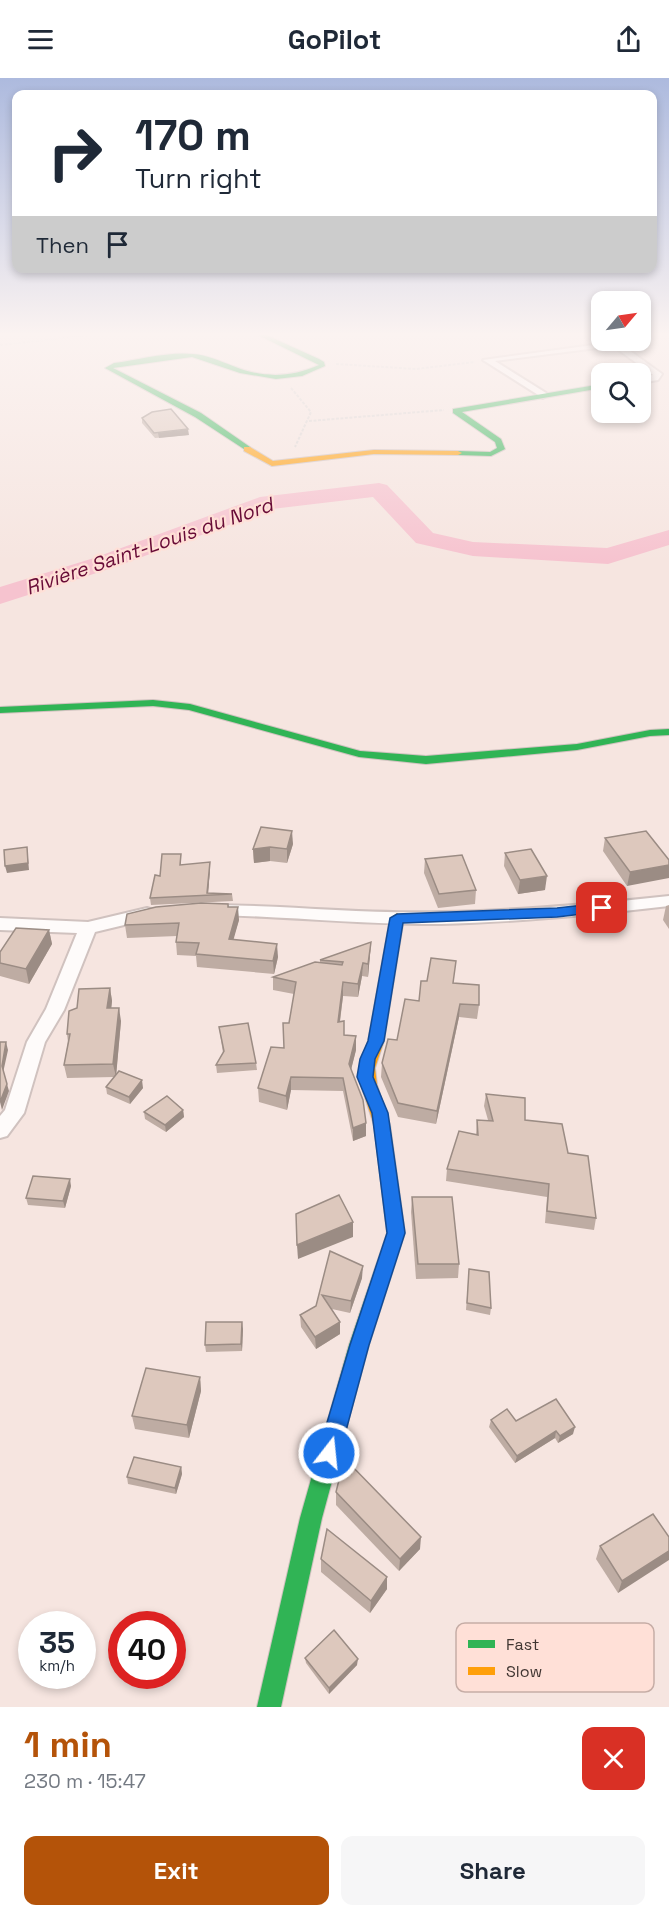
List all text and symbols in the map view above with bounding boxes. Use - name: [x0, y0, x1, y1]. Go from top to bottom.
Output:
- text: GoPilot: [288, 22, 381, 57]
- icon: menu: [24, 23, 57, 56]
- icon: share: [612, 23, 645, 56]
- text: 170 m: [135, 109, 251, 162]
- icon: right: [36, 114, 114, 192]
- text: Turn right: [135, 161, 262, 196]
- icon: arrive: [101, 228, 134, 261]
- text: Then: [36, 231, 89, 259]
- north arrow: [591, 291, 651, 351]
- map controls: [591, 291, 651, 423]
- button: search: [591, 363, 651, 423]
- water label: Rivière Saint-Louis du Nord: [22, 491, 278, 601]
- pin: [576, 882, 627, 933]
- icon: arrive: [585, 891, 618, 924]
- position arrow: [297, 1421, 361, 1485]
- speed limit sign: 40: [108, 1611, 186, 1689]
- text: 35: [39, 1623, 75, 1662]
- legend: [456, 1623, 654, 1692]
- text: Fast: [506, 1634, 539, 1655]
- text: km/h: [39, 1656, 75, 1675]
- text: Slow: [506, 1661, 542, 1682]
- text: 1 min: [24, 1722, 112, 1768]
- button: close: [582, 1727, 645, 1790]
- text: 230 m · 15:47: [24, 1768, 146, 1794]
- button: Exit: [24, 1836, 329, 1905]
- button: Share: [341, 1836, 645, 1905]

